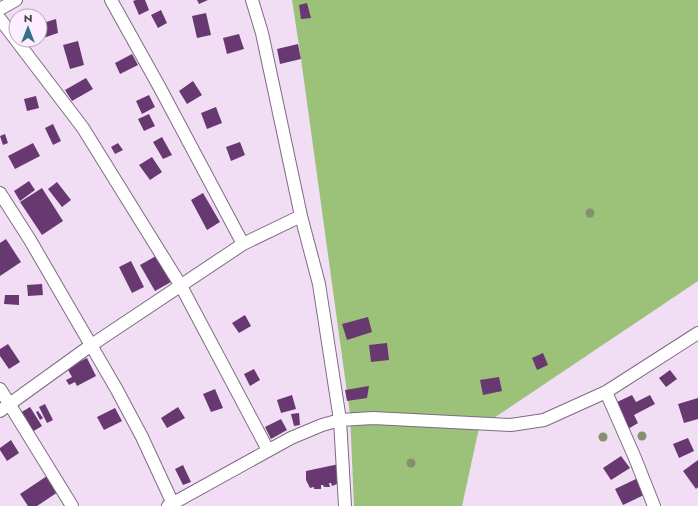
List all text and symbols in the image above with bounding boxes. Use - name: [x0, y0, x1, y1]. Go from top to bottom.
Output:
- north arrow: [8, 8, 48, 48]
- text: N: [24, 10, 32, 26]

